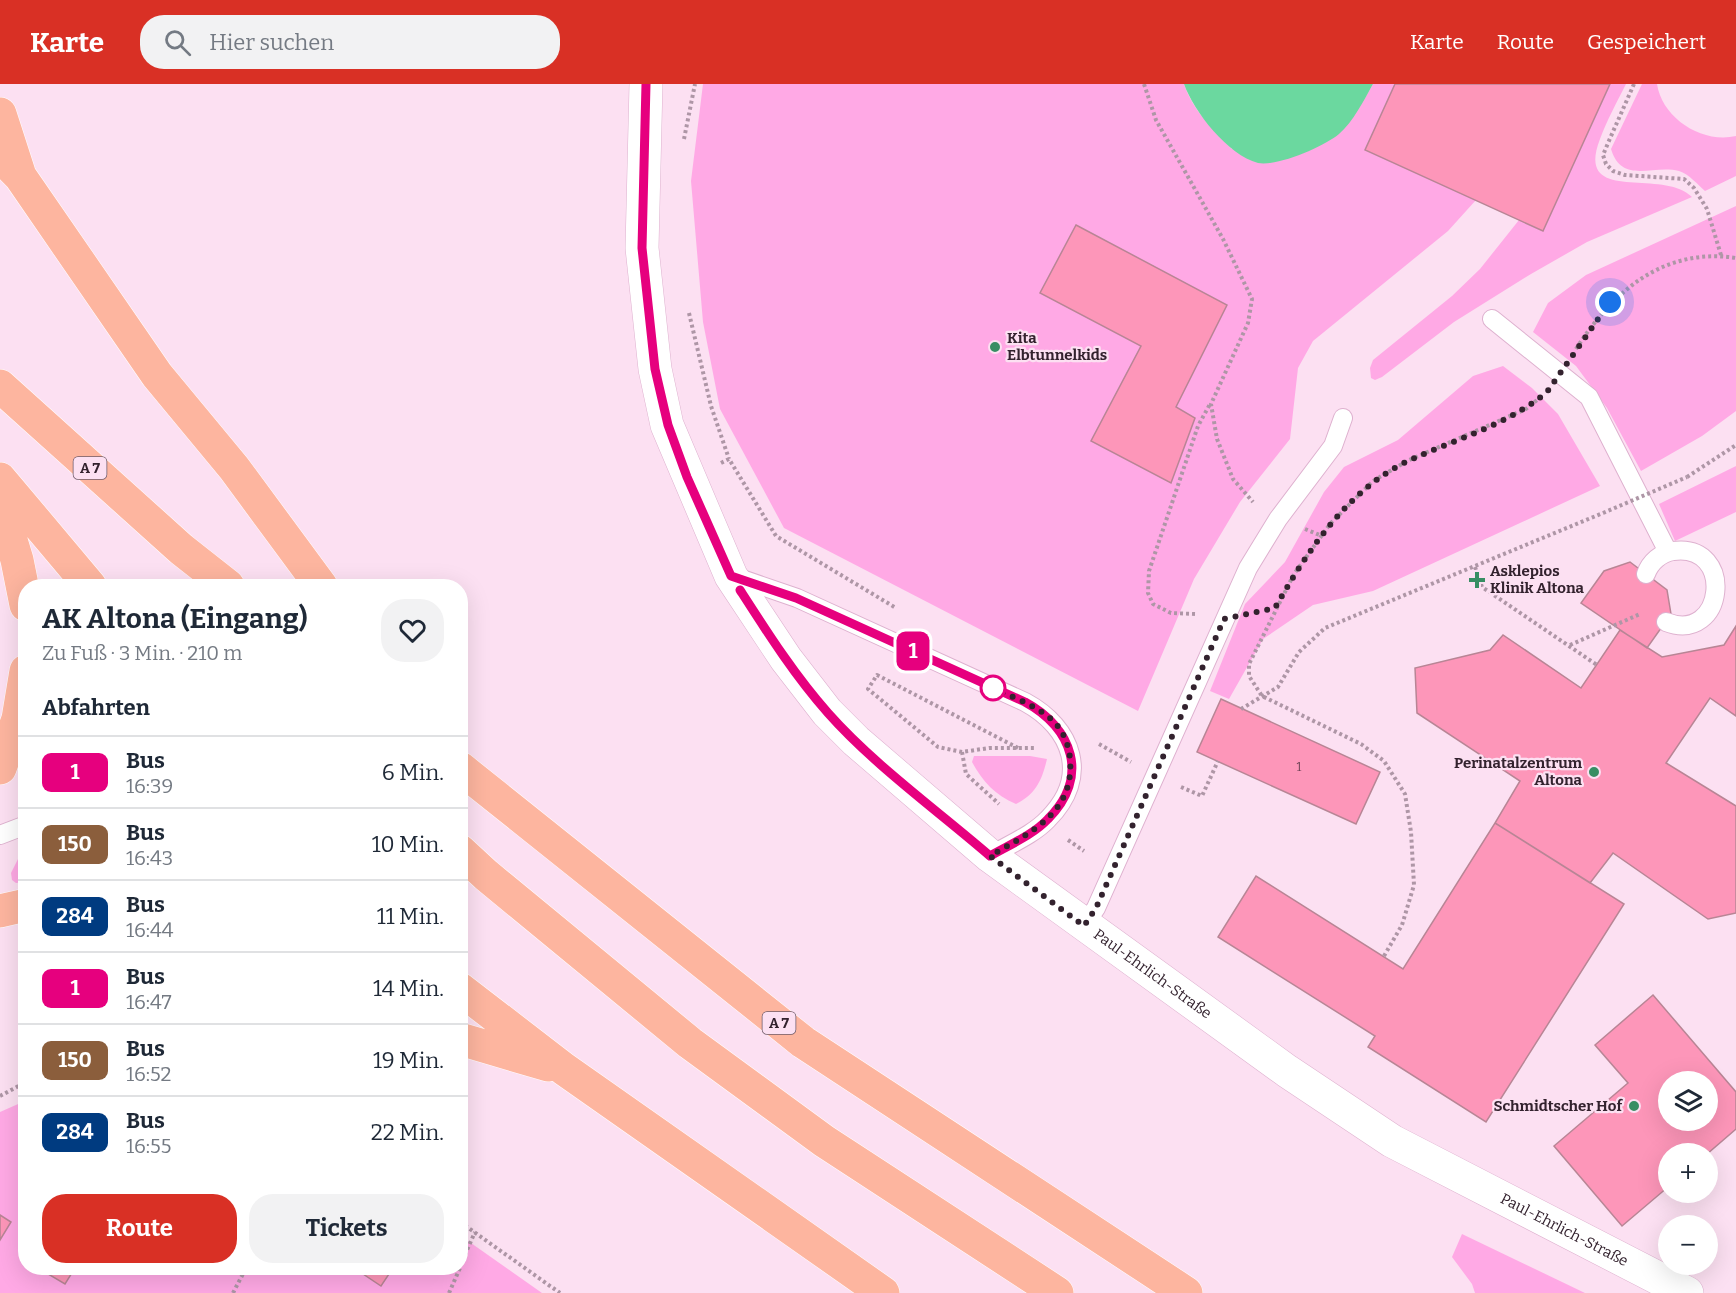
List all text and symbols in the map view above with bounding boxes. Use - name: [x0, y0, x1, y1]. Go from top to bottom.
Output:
- search box: [140, 15, 560, 69]
- text: Karte: [30, 26, 104, 59]
- icon: search: [161, 26, 194, 59]
- text: Hier suchen: [209, 29, 334, 56]
- text: Karte: [1410, 29, 1464, 55]
- text: Route: [1497, 29, 1554, 55]
- text: Gespeichert: [1587, 29, 1706, 55]
- your location: [1595, 287, 1625, 317]
- place label: Kita Elbtunnelkids: [1007, 329, 1107, 364]
- marker: Kita Elbtunnelkids: [988, 340, 1002, 354]
- road number: A 7: [74, 457, 106, 479]
- place label: Asklepios Klinik Altona: [1490, 562, 1585, 597]
- marker: Asklepios Klinik Altona: [1468, 571, 1486, 589]
- button: heart: [381, 599, 444, 662]
- text: AK Altona (Eingang): [42, 602, 308, 635]
- line badge: 1: [894, 632, 932, 670]
- text: 1: [908, 638, 918, 664]
- text: Zu Fuß · 3 Min. · 210 m: [42, 641, 242, 665]
- unlabelled marker: [980, 675, 1006, 701]
- text: Abfahrten: [42, 694, 150, 721]
- text: Bus: [126, 747, 165, 774]
- place label: Perinatalzentrum Altona: [1454, 754, 1583, 789]
- text: 1: [70, 759, 80, 785]
- text: 6 Min.: [382, 759, 444, 786]
- house number: 1: [1297, 760, 1302, 774]
- marker: Perinatalzentrum Altona: [1587, 765, 1601, 779]
- text: 16:39: [126, 774, 173, 798]
- text: Bus: [126, 819, 165, 846]
- text: 150: [58, 831, 92, 857]
- text: 10 Min.: [372, 831, 444, 858]
- text: 16:43: [126, 846, 173, 870]
- text: Bus: [126, 891, 165, 918]
- text: 284: [56, 903, 94, 929]
- text: 11 Min.: [377, 903, 444, 930]
- text: 16:44: [126, 918, 174, 942]
- street label: Paul-Ehrlich-Straße: [1090, 925, 1215, 1022]
- text: Bus: [126, 963, 165, 990]
- text: 1: [70, 975, 80, 1001]
- text: 14 Min.: [373, 975, 444, 1002]
- text: 16:47: [126, 990, 172, 1014]
- road number: A 7: [762, 1012, 796, 1034]
- text: Bus: [126, 1035, 165, 1062]
- text: 150: [58, 1047, 92, 1073]
- text: 19 Min.: [373, 1047, 444, 1074]
- text: 16:52: [126, 1062, 171, 1086]
- map controls: [1658, 1071, 1718, 1275]
- button: layers: [1658, 1071, 1718, 1131]
- place label: Schmidtscher Hof: [1494, 1097, 1623, 1115]
- marker: Schmidtscher Hof: [1627, 1099, 1641, 1113]
- text: Bus: [126, 1107, 165, 1134]
- text: 284: [56, 1119, 94, 1145]
- text: 22 Min.: [371, 1119, 444, 1146]
- text: 16:55: [126, 1134, 171, 1158]
- button: +: [1658, 1143, 1718, 1203]
- street label: Paul-Ehrlich-Straße: [1498, 1189, 1631, 1270]
- button: Route: [42, 1194, 237, 1263]
- button: Tickets: [249, 1194, 444, 1263]
- button: −: [1658, 1215, 1718, 1275]

